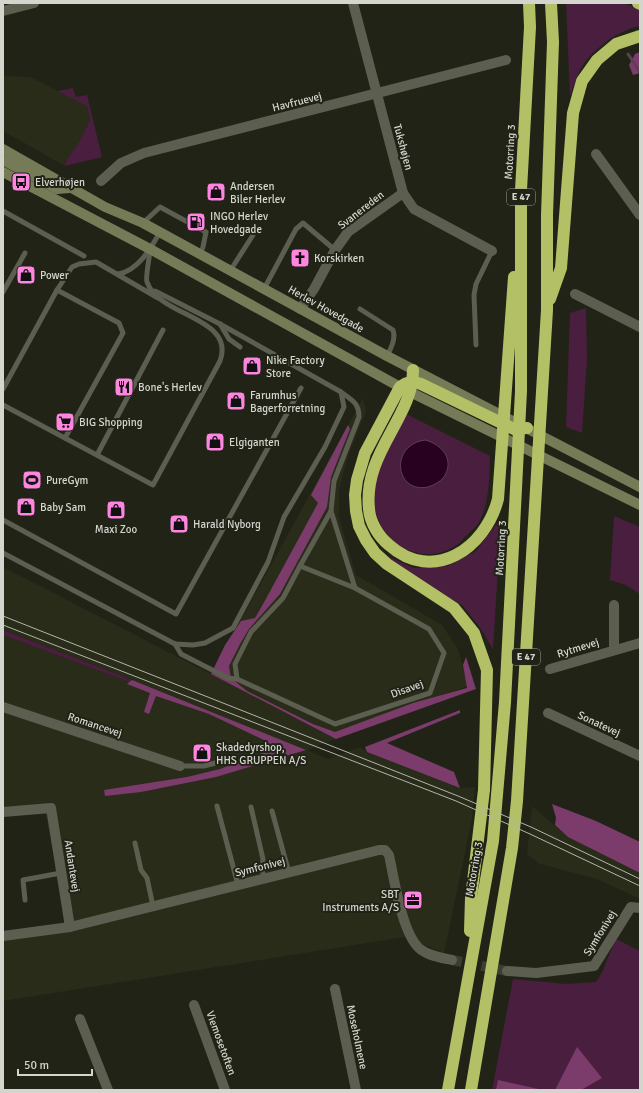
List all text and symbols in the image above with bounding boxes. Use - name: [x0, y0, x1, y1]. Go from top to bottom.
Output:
- street label: Havfruevej: [271, 90, 323, 114]
- street label: Tukshøjen: [391, 123, 415, 171]
- street label: Motorring 3: [502, 124, 518, 180]
- bus stop icon: Elverhøjen: [10, 171, 32, 193]
- place label: Elverhøjen: [35, 176, 85, 189]
- place label: Andersen Biler Herlev: [230, 180, 285, 206]
- shop icon: Andersen Biler Herlev: [205, 181, 227, 203]
- street label: Svanereden: [335, 188, 387, 232]
- road number: E 47: [507, 189, 535, 205]
- place label: INGO Herlev Hovedgade: [210, 210, 268, 236]
- fuel station icon: INGO Herlev Hovedgade: [185, 211, 207, 233]
- church icon: Korskirken: [289, 247, 311, 269]
- place label: Korskirken: [314, 252, 364, 265]
- shop icon: Power: [15, 264, 37, 286]
- place label: Power: [40, 269, 69, 282]
- street label: Herlev Hovedgade: [286, 283, 366, 335]
- place label: Nike Factory Store: [266, 354, 326, 380]
- shop icon: Nike Factory Store: [241, 355, 263, 377]
- restaurant icon: Bone's Herlev: [113, 376, 135, 398]
- place label: Bone's Herlev: [138, 381, 202, 394]
- place label: Farumhus Bagerforretning: [250, 389, 325, 415]
- shop icon: Farumhus Bagerforretning: [225, 390, 247, 412]
- supermarket icon: BIG Shopping: [54, 411, 76, 433]
- place label: BIG Shopping: [79, 416, 143, 429]
- shop icon: Elgiganten: [204, 431, 226, 453]
- place label: Elgiganten: [229, 436, 280, 449]
- sports icon: PureGym: [21, 469, 43, 491]
- place label: PureGym: [46, 474, 89, 487]
- shop icon: Baby Sam: [15, 496, 37, 518]
- shop icon: Maxi Zoo: [105, 499, 127, 521]
- place label: Baby Sam: [40, 501, 86, 514]
- shop icon: Harald Nyborg: [168, 513, 190, 535]
- place label: Harald Nyborg: [193, 518, 261, 531]
- street label: Motorring 3: [493, 520, 509, 576]
- place label: Maxi Zoo: [95, 523, 137, 536]
- street label: Rytmevej: [555, 635, 601, 661]
- road number: E 47: [512, 649, 540, 665]
- street label: Disavej: [389, 677, 425, 701]
- street label: Sonatevej: [575, 708, 623, 740]
- street label: Romancevej: [66, 710, 124, 740]
- place label: Skadedyrshop, HHS GRUPPEN A/S: [216, 741, 306, 767]
- shop icon: Skadedyrshop, HHS GRUPPEN A/S: [191, 742, 213, 764]
- street label: Andantevej: [61, 839, 83, 893]
- street label: Motorring 3: [463, 841, 485, 897]
- street label: Symfonivej: [233, 854, 287, 880]
- place label: SBT Instruments A/S: [322, 888, 400, 914]
- office icon: SBT Instruments A/S: [402, 889, 424, 911]
- street label: Symfonivej: [581, 908, 619, 958]
- street label: Moseholmene: [344, 1004, 370, 1070]
- street label: Viemosetoften: [203, 1009, 239, 1077]
- scale bar: [18, 1051, 92, 1077]
- text: 50 m: [24, 1058, 49, 1073]

